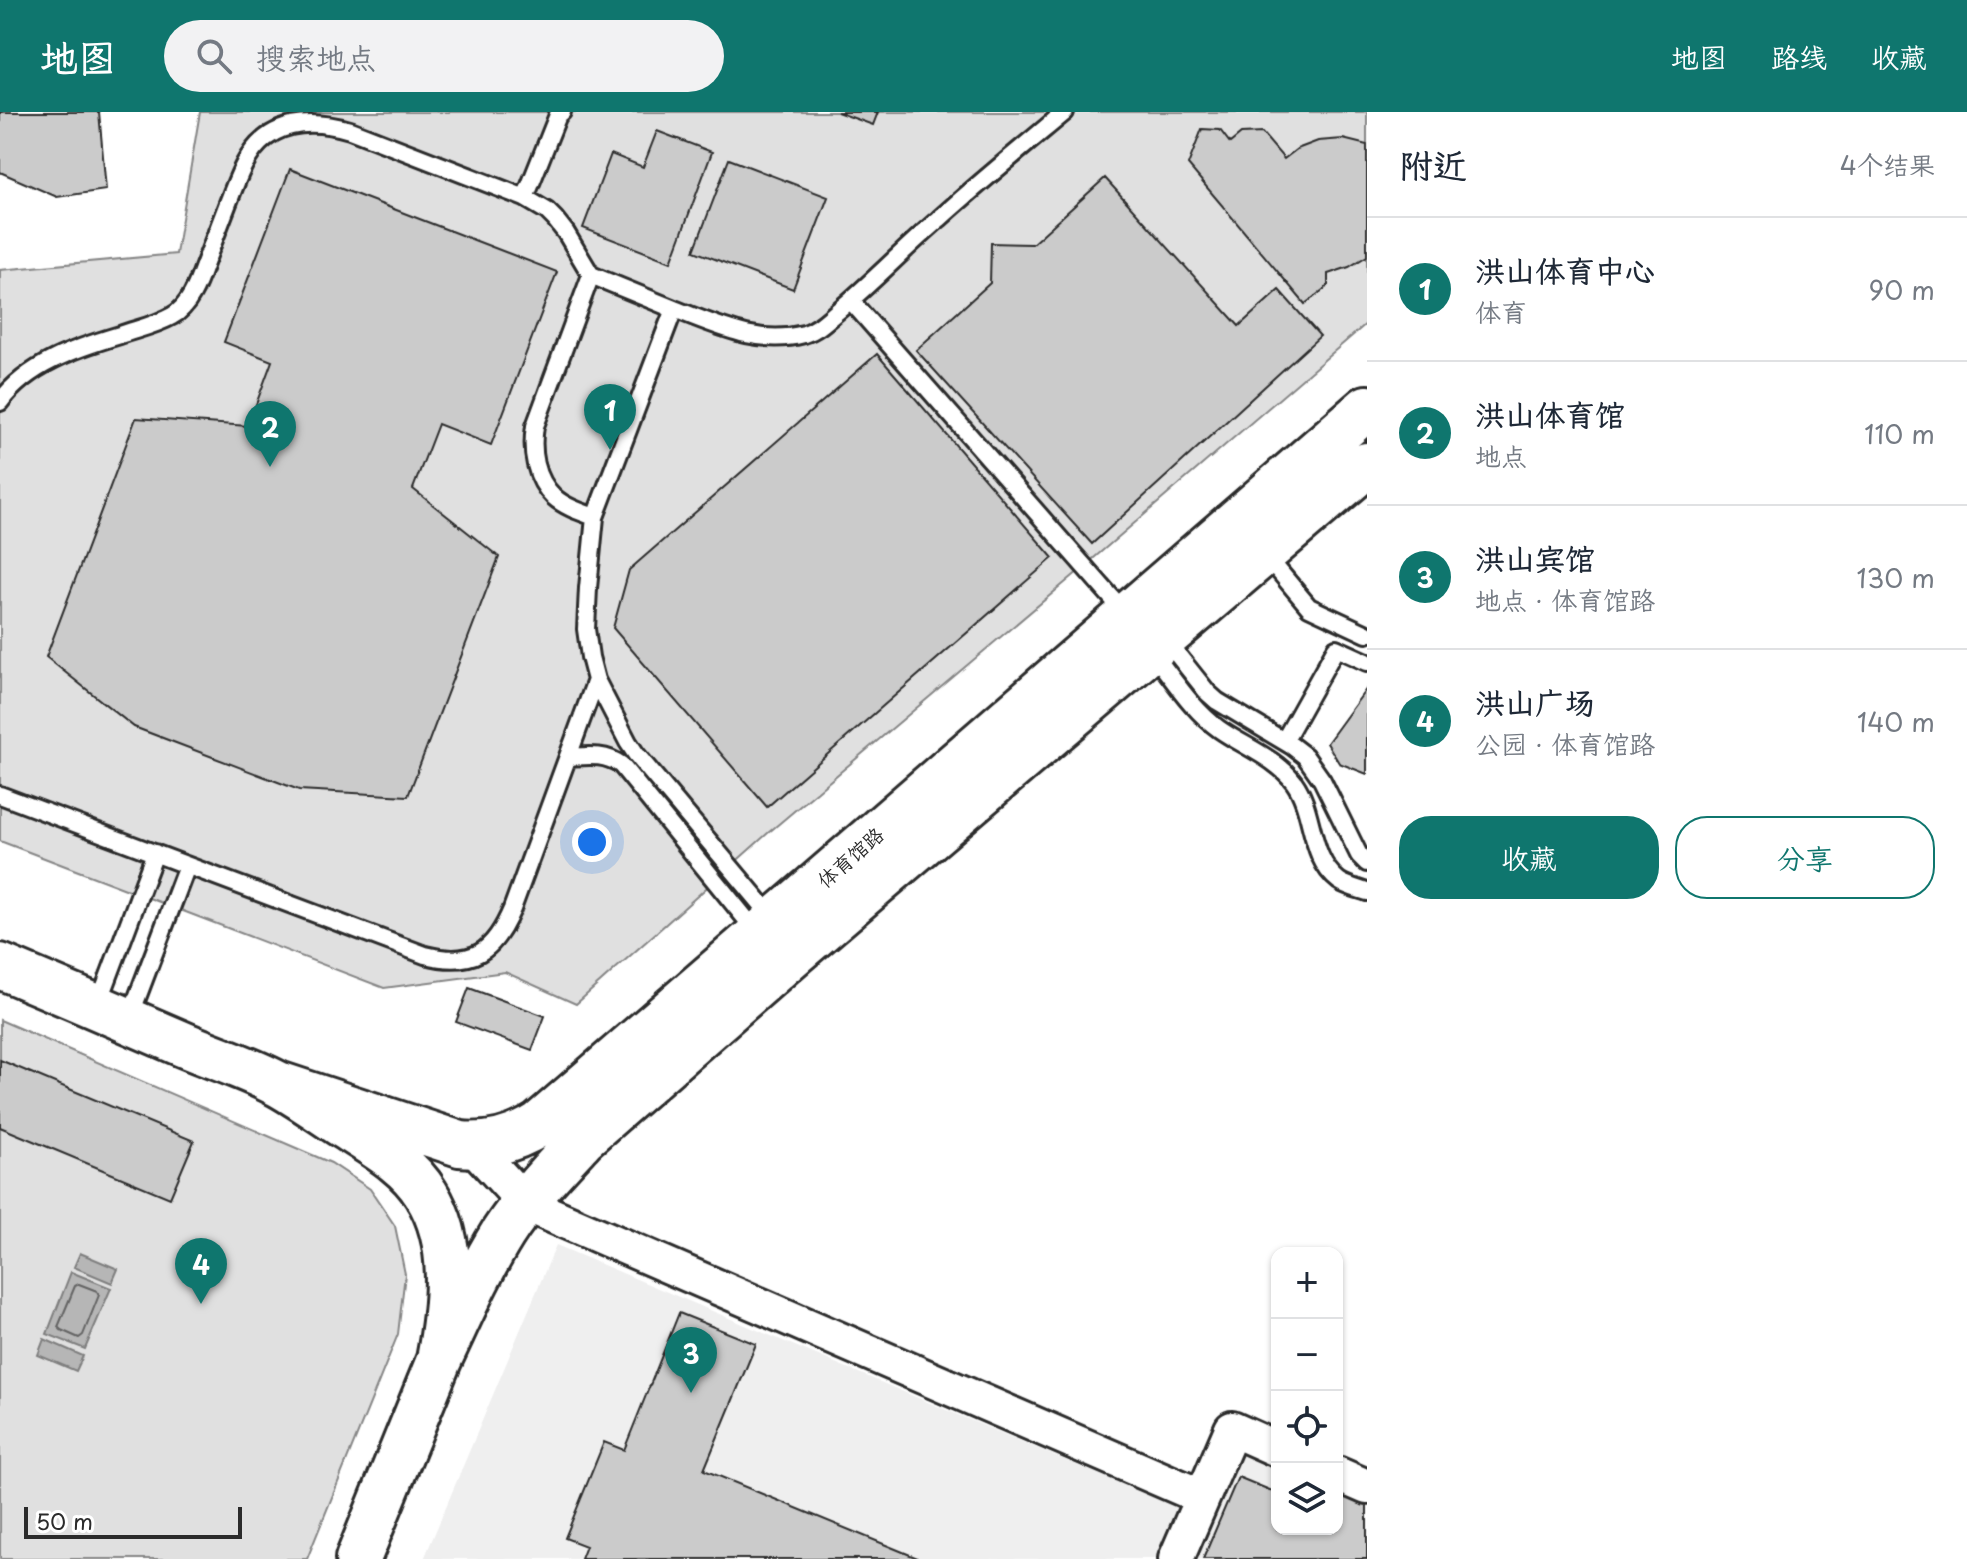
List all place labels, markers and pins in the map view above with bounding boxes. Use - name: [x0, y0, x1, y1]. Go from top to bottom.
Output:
- pin: 1: [584, 384, 636, 450]
- pin: 2: [244, 401, 296, 467]
- pin: 4: [175, 1238, 227, 1304]
- pin: 3: [665, 1327, 717, 1393]

